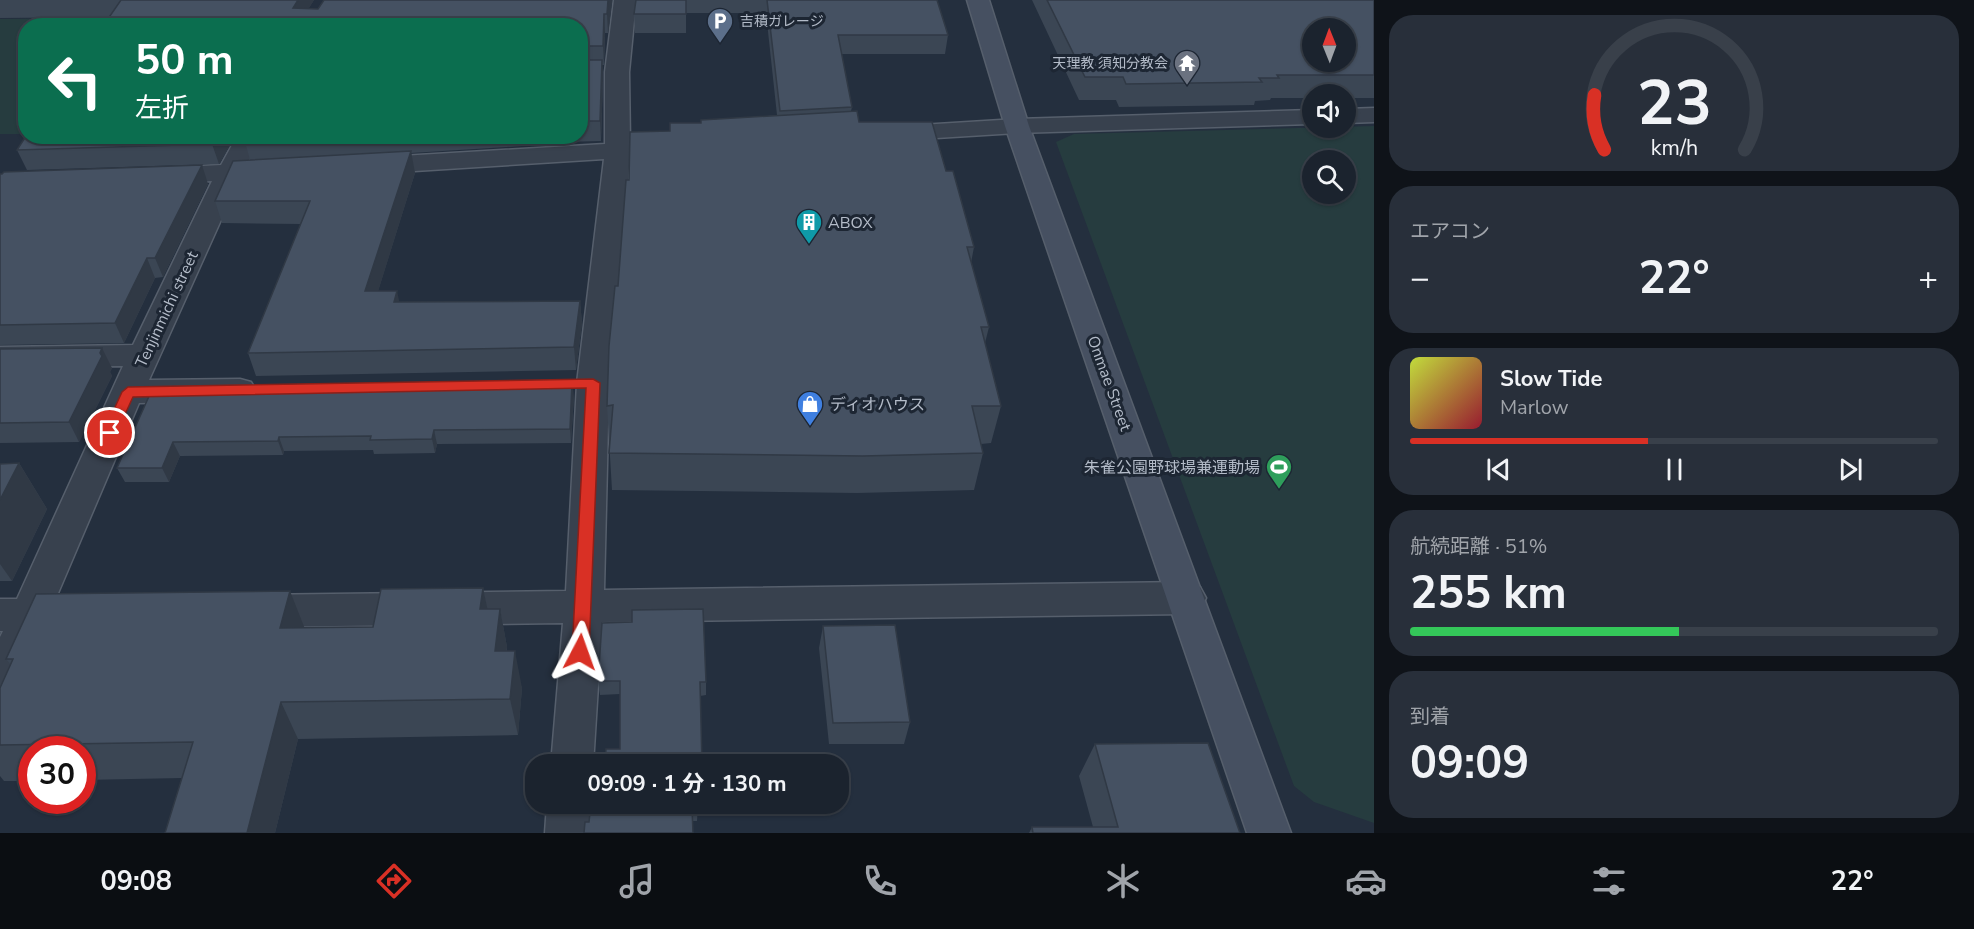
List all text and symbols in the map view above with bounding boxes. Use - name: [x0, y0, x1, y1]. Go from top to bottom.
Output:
- parking icon: 吉積ガレージ: [705, 6, 735, 44]
- place label: 吉積ガレージ: [740, 12, 824, 31]
- north arrow: [1302, 18, 1356, 72]
- map controls: [1302, 18, 1356, 204]
- text: 50 m: [135, 32, 234, 89]
- icon: left: [36, 42, 114, 120]
- temple icon: 天理教 須知分教会: [1172, 48, 1202, 86]
- place label: 天理教 須知分教会: [1052, 54, 1168, 73]
- text: 23: [1637, 61, 1711, 146]
- button: sound: [1302, 84, 1356, 138]
- text: 左折: [135, 90, 189, 127]
- text: km/h: [1650, 133, 1698, 163]
- button: search: [1302, 150, 1356, 204]
- building icon: ABOX: [794, 207, 824, 245]
- place label: ABOX: [828, 212, 873, 234]
- text: エアコン: [1410, 218, 1490, 245]
- street label: Tenjinmichi street: [130, 247, 204, 371]
- text: 22°: [1638, 248, 1710, 309]
- text: −: [1410, 256, 1430, 301]
- text: +: [1918, 256, 1938, 301]
- street label: Onmae Street: [1082, 333, 1137, 434]
- text: Slow Tide: [1500, 364, 1602, 394]
- shop icon: ディオハウス: [795, 389, 825, 427]
- place label: ディオハウス: [830, 394, 925, 416]
- text: Marlow: [1500, 394, 1568, 421]
- pin: [84, 407, 135, 458]
- icon: arrive: [93, 416, 126, 449]
- sports icon: 朱雀公園野球場兼運動場: [1264, 452, 1294, 490]
- icon: previous: [1482, 453, 1515, 486]
- icon: pause: [1658, 453, 1691, 486]
- icon: next: [1834, 453, 1867, 486]
- place label: 朱雀公園野球場兼運動場: [1084, 457, 1260, 479]
- text: 航続距離 · 51%: [1410, 533, 1547, 560]
- text: 255 km: [1410, 563, 1567, 624]
- position arrow: [548, 620, 612, 684]
- text: 到着: [1410, 703, 1450, 730]
- text: 09:09: [1410, 733, 1529, 794]
- speed limit sign: 30: [18, 736, 96, 814]
- text: 09:09 · 1 分 · 130 m: [588, 769, 786, 799]
- icon: directions: [373, 860, 415, 902]
- icon: music: [616, 860, 658, 902]
- icon: phone: [859, 860, 901, 902]
- icon: climate: [1102, 860, 1144, 902]
- icon: car: [1345, 860, 1387, 902]
- icon: filters: [1588, 860, 1630, 902]
- text: 09:08: [100, 863, 172, 900]
- text: 22°: [1831, 863, 1873, 900]

